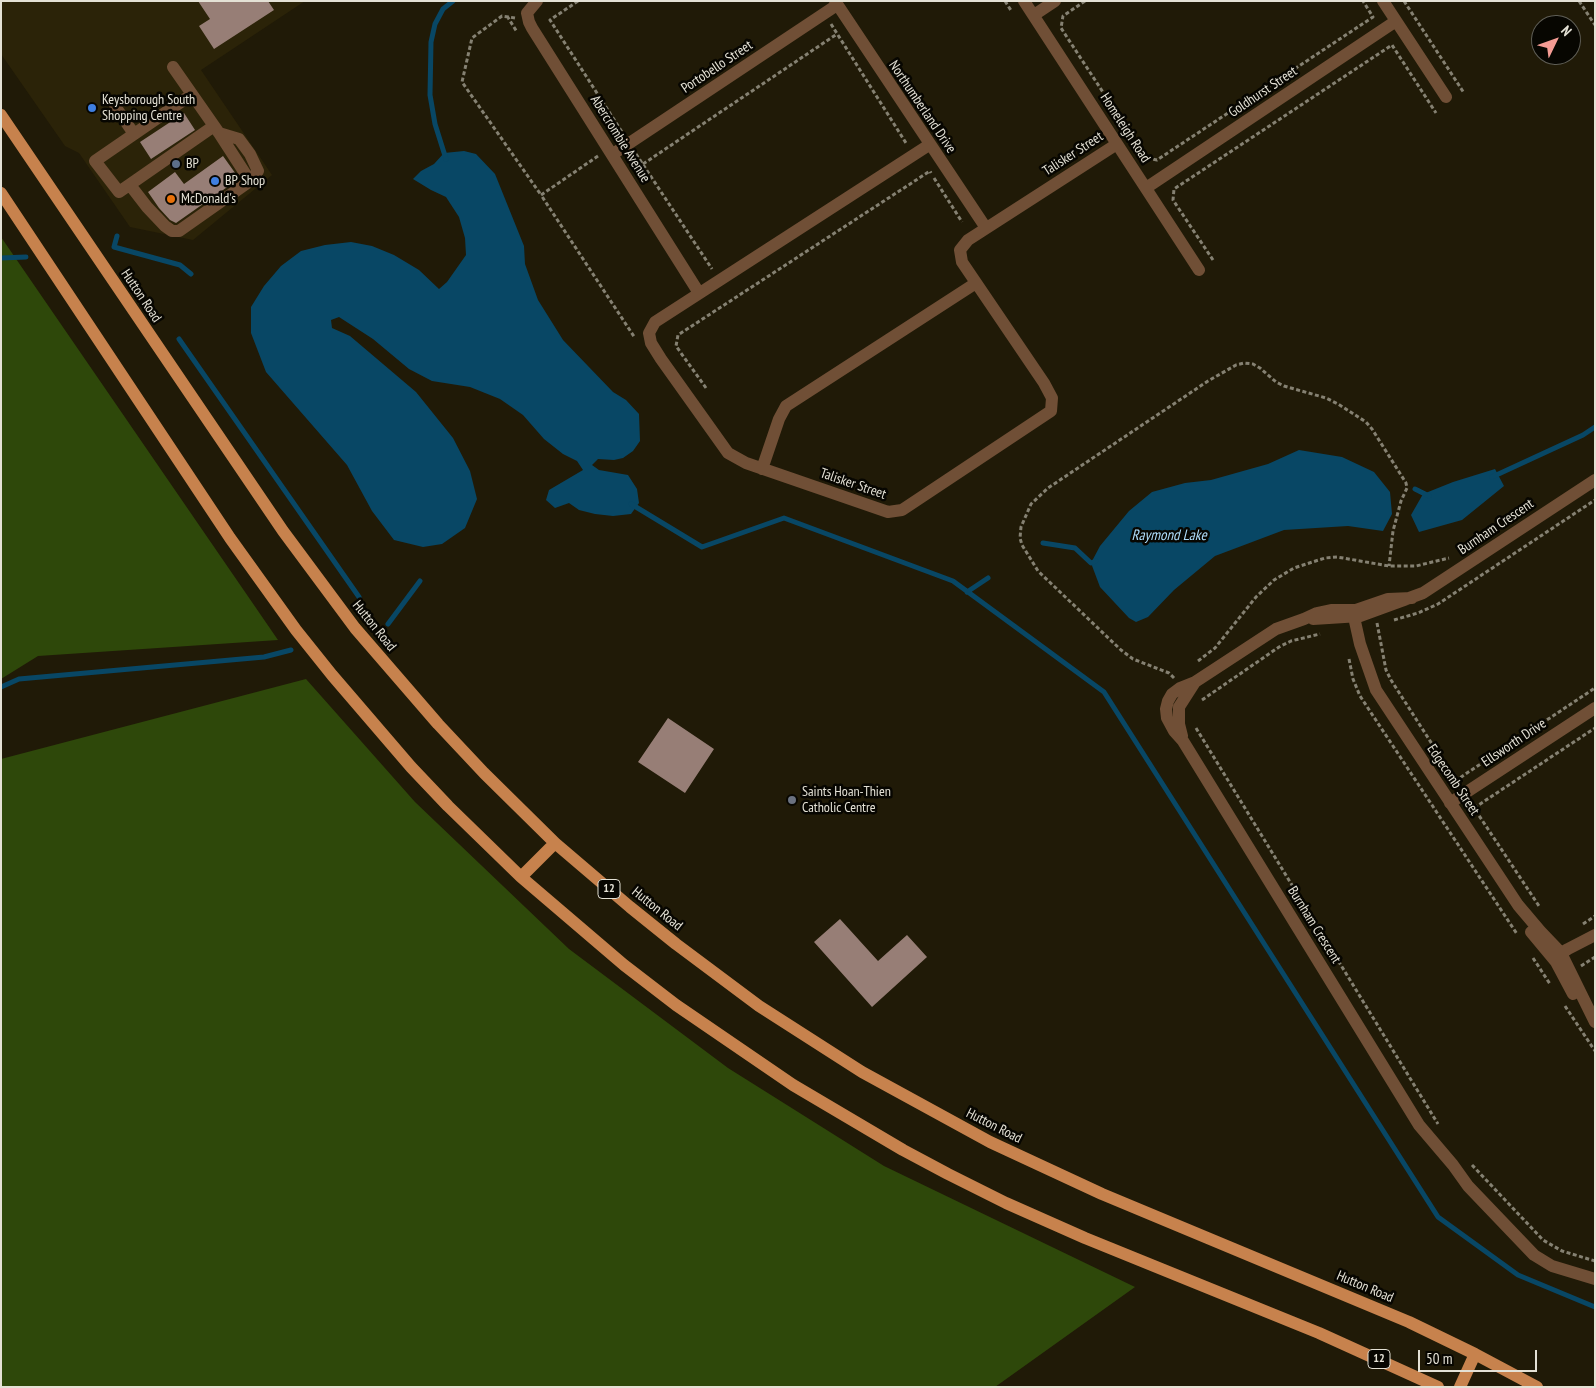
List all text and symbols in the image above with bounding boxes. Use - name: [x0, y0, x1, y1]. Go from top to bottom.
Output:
- north arrow: [1531, 15, 1581, 65]
- text: N: [1557, 22, 1576, 39]
- street label: Portobello Street: [678, 37, 756, 97]
- street label: Northumberland Drive: [885, 57, 959, 157]
- street label: Goldhurst Street: [1226, 63, 1300, 121]
- street label: Homeleigh Road: [1096, 90, 1154, 166]
- place label: Keysborough South Shopping Centre: [102, 92, 195, 124]
- street label: Abercrombie Avenue: [586, 92, 654, 186]
- marker: Keysborough South Shopping Centre: [86, 102, 98, 114]
- street label: Talisker Street: [1040, 128, 1106, 180]
- place label: BP: [186, 156, 199, 172]
- marker: BP: [170, 158, 182, 170]
- place label: BP Shop: [225, 173, 265, 189]
- marker: BP Shop: [209, 175, 221, 187]
- place label: McDonald's: [181, 191, 236, 207]
- marker: McDonald's: [165, 193, 177, 205]
- street label: Hutton Road: [117, 266, 165, 326]
- street label: Talisker Street: [818, 465, 888, 503]
- street label: Burnham Crescent: [1455, 496, 1537, 558]
- water label: Raymond Lake: [1131, 527, 1207, 545]
- street label: Hutton Road: [349, 597, 399, 655]
- street label: Ellsworth Drive: [1479, 715, 1549, 771]
- street label: Edgecomb Street: [1423, 741, 1483, 819]
- place label: Saints Hoan-Thien Catholic Centre: [802, 784, 891, 816]
- marker: Saints Hoan-Thien Catholic Centre: [786, 794, 798, 806]
- road number: 12: [598, 880, 620, 899]
- street label: Burnham Crescent: [1284, 883, 1344, 967]
- street label: Hutton Road: [628, 884, 686, 934]
- street label: Hutton Road: [963, 1105, 1025, 1147]
- street label: Hutton Road: [1334, 1268, 1396, 1306]
- scale bar: [1421, 1340, 1540, 1372]
- text: 50 m: [1426, 1349, 1452, 1368]
- road number: 12: [1368, 1350, 1390, 1368]

